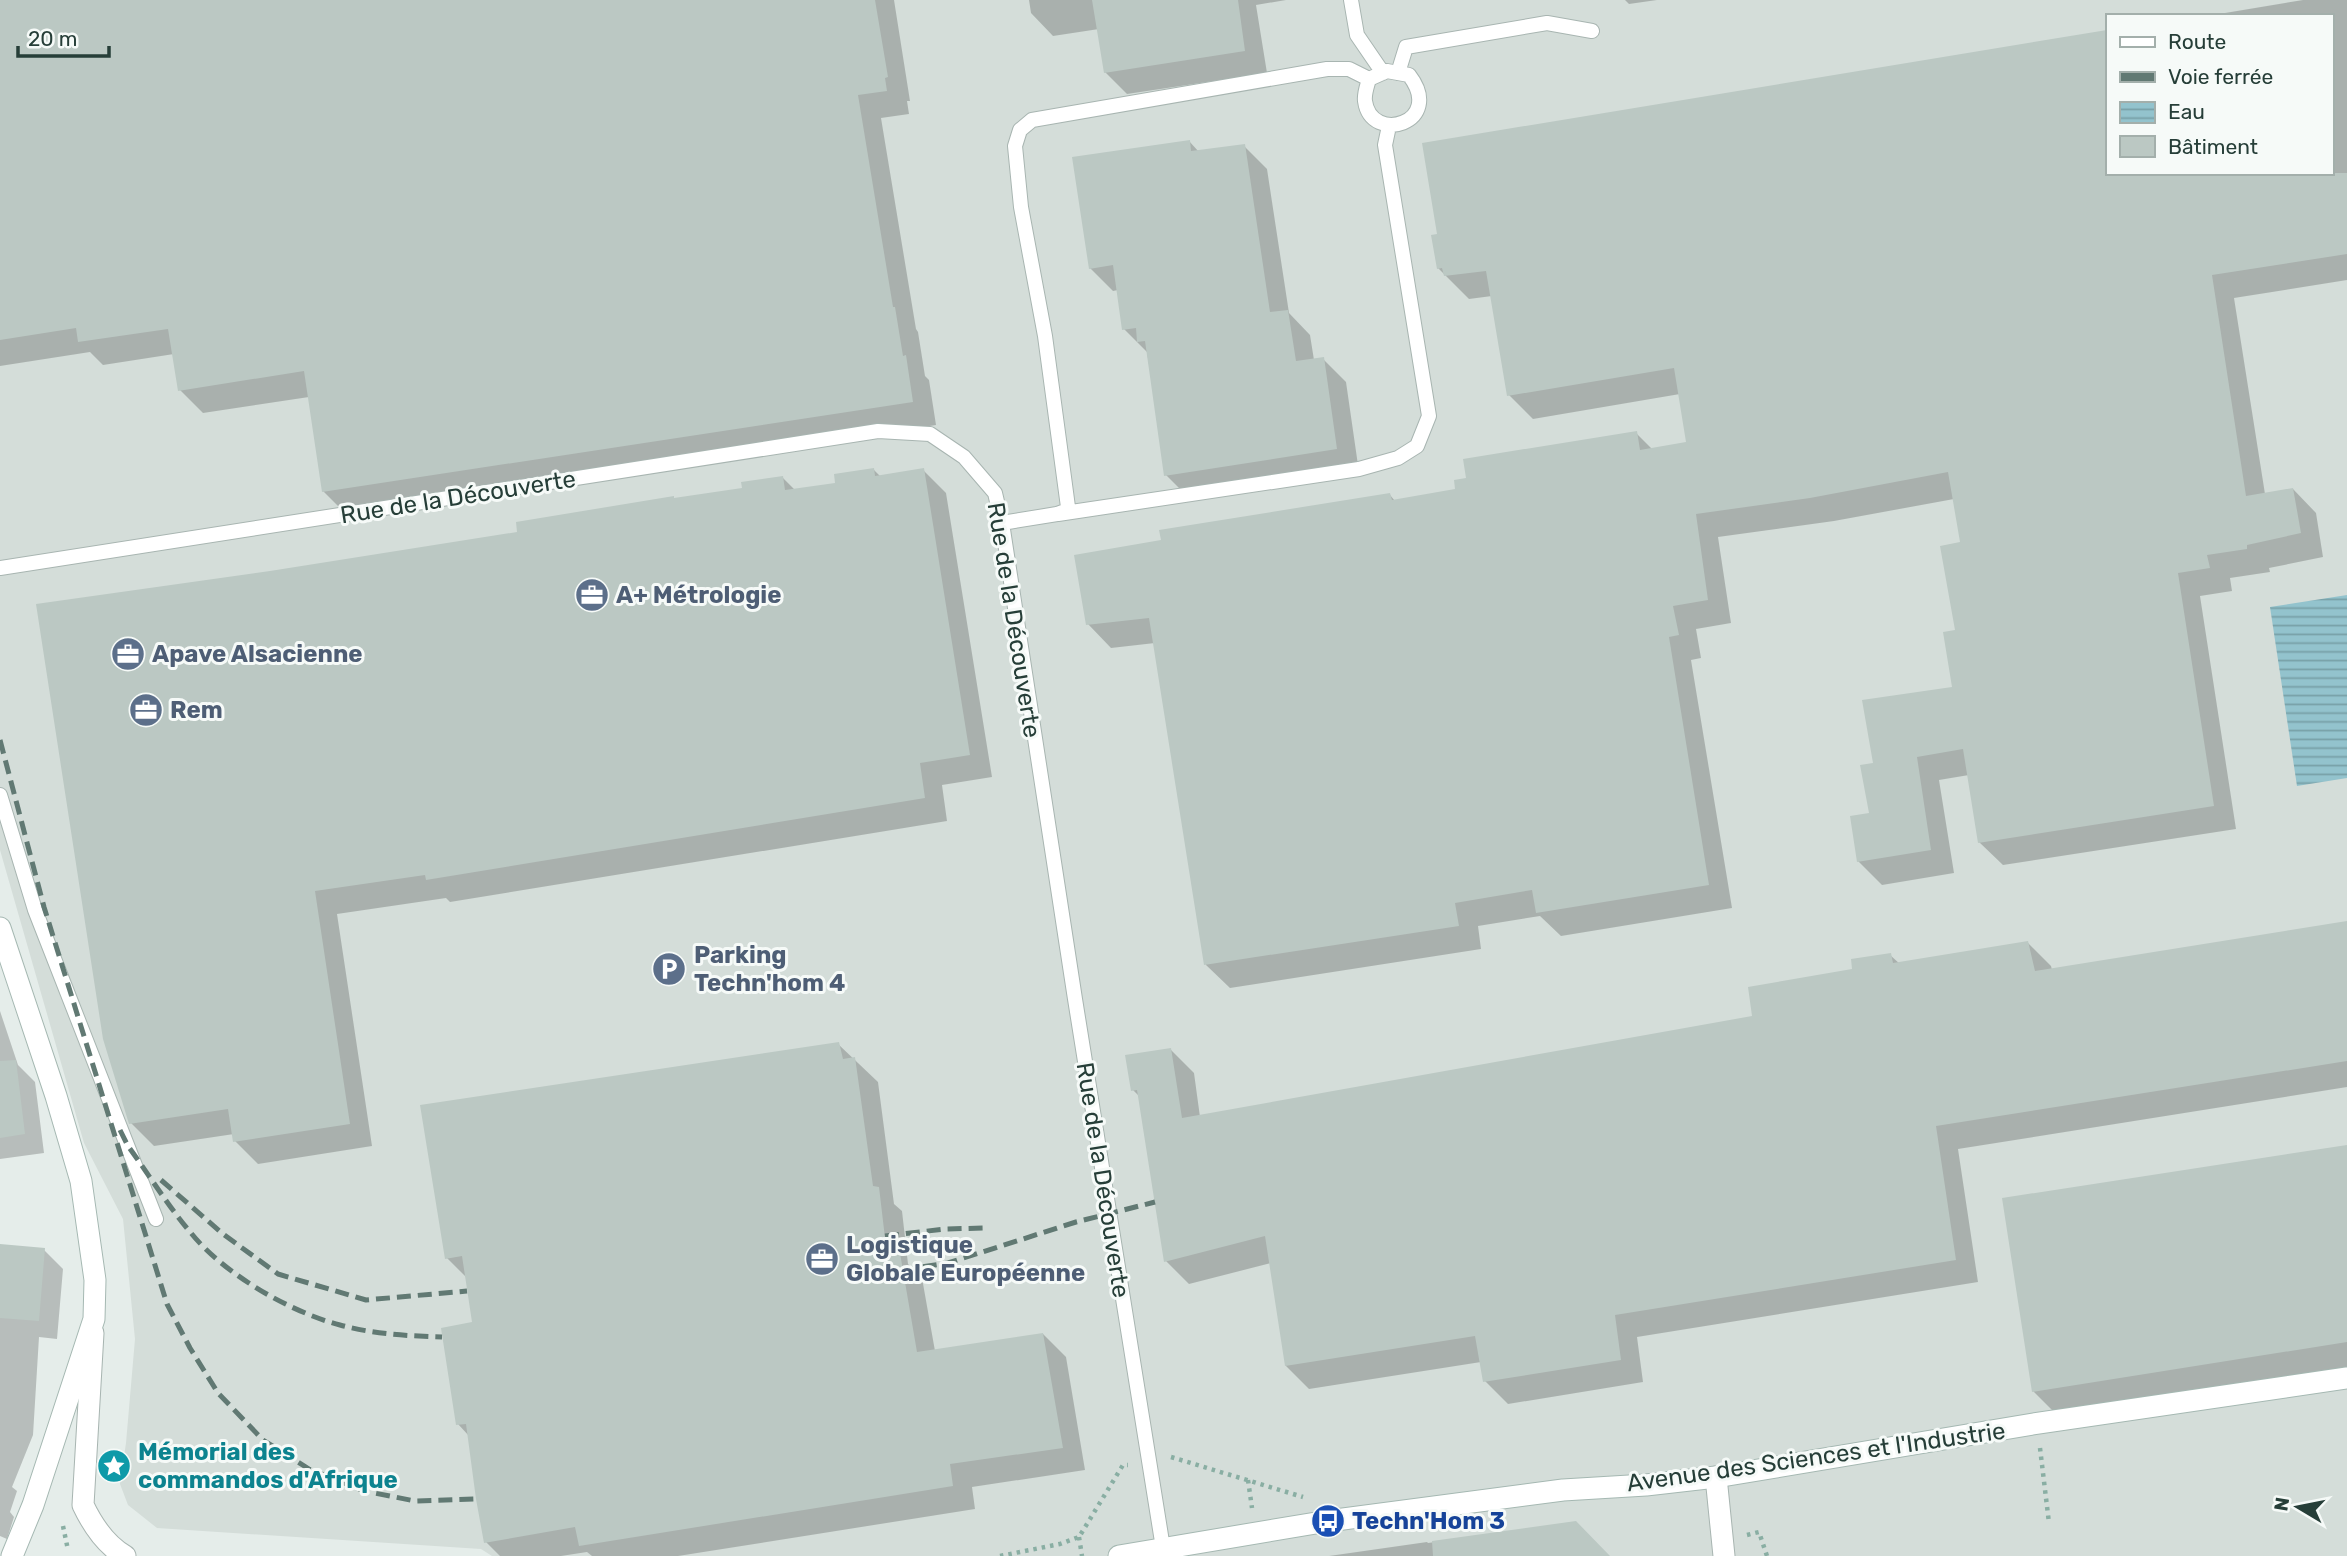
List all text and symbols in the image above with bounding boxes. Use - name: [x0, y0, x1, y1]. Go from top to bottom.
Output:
- scale bar: [18, 14, 108, 58]
- legend: [2106, 14, 2333, 175]
- text: 20 m: [28, 26, 77, 51]
- text: Route: [2168, 29, 2226, 54]
- text: Voie ferrée: [2168, 64, 2273, 89]
- text: Eau: [2168, 99, 2205, 124]
- text: Bâtiment: [2168, 134, 2258, 159]
- street label: Rue de la Découverte: [338, 465, 578, 529]
- street label: Rue de la Découverte: [982, 500, 1046, 740]
- office icon: A+ Métrologie: [573, 576, 611, 614]
- place label: A+ Métrologie: [616, 581, 781, 609]
- office icon: Apave Alsacienne: [109, 635, 147, 673]
- place label: Apave Alsacienne: [152, 640, 363, 668]
- office icon: Rem: [127, 691, 165, 729]
- place label: Rem: [170, 696, 223, 724]
- place label: Parking Techn'hom 4: [694, 941, 845, 997]
- parking icon: Parking Techn'hom 4: [650, 950, 688, 988]
- street label: Rue de la Découverte: [1071, 1060, 1135, 1300]
- place label: Logistique Globale Européenne: [846, 1231, 1085, 1287]
- office icon: Logistique Globale Européenne: [803, 1240, 841, 1278]
- street label: Avenue des Sciences et l'Industrie: [1625, 1417, 2007, 1497]
- place label: Mémorial des commandos d'Afrique: [138, 1438, 398, 1494]
- place icon: Mémorial des commandos d'Afrique: [95, 1447, 133, 1485]
- north arrow: [2263, 1472, 2333, 1542]
- text: N: [2269, 1495, 2294, 1513]
- bus stop icon: Techn'Hom 3: [1309, 1502, 1347, 1540]
- place label: Techn'Hom 3: [1352, 1507, 1505, 1535]

